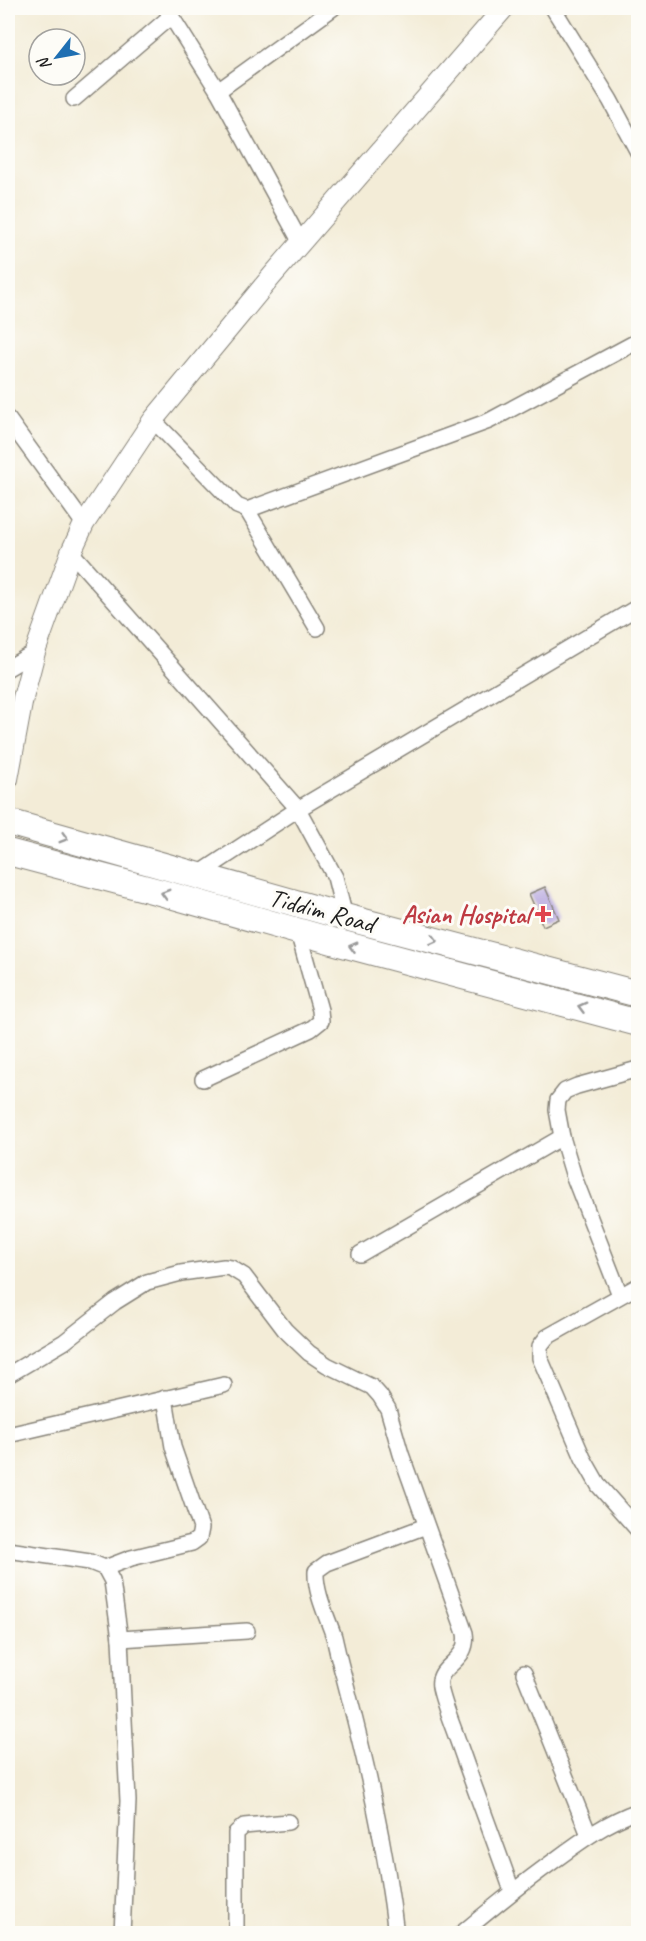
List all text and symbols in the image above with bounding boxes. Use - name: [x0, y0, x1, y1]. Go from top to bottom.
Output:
- north arrow: [27, 27, 87, 87]
- text: N: [32, 52, 56, 74]
- one-way arrow: [58, 831, 69, 843]
- street label: Tiddim Road: [266, 881, 382, 941]
- one-way arrow: [160, 889, 171, 901]
- place label: Asian Hospital: [402, 898, 535, 931]
- marker: Asian Hospital: [534, 905, 552, 923]
- one-way arrow: [428, 933, 439, 945]
- one-way arrow: [348, 942, 359, 954]
- one-way arrow: [577, 1002, 587, 1015]

